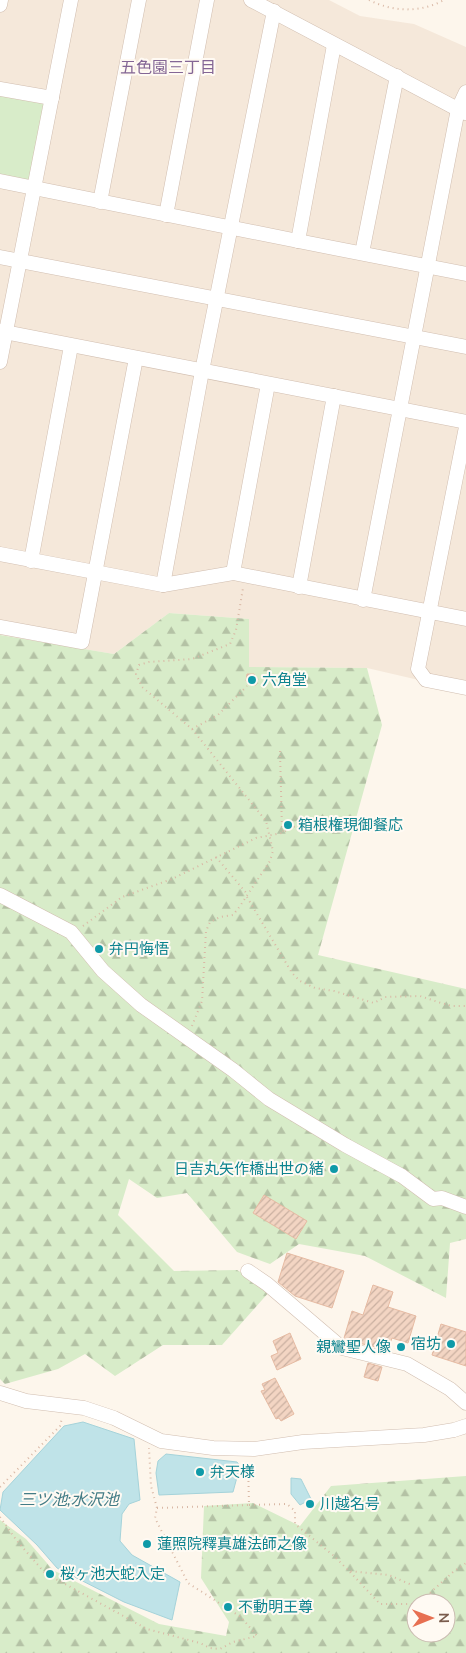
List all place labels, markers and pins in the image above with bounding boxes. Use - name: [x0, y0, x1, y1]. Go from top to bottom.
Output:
- place label: 六角堂: [262, 670, 307, 690]
- marker: 六角堂: [246, 674, 258, 686]
- place label: 箱根権現御餐応: [298, 815, 403, 835]
- marker: 箱根権現御餐応: [282, 819, 294, 831]
- place label: 弁円悔悟: [109, 939, 169, 959]
- marker: 弁円悔悟: [93, 943, 105, 955]
- place label: 日吉丸矢作橋出世の緒: [174, 1159, 324, 1179]
- marker: 日吉丸矢作橋出世の緒: [328, 1163, 340, 1175]
- place label: 宿坊: [411, 1334, 441, 1354]
- place label: 親鸞聖人像: [316, 1337, 391, 1357]
- marker: 宿坊: [445, 1338, 457, 1350]
- marker: 親鸞聖人像: [395, 1341, 407, 1353]
- place label: 弁天様: [210, 1462, 255, 1482]
- marker: 弁天様: [194, 1466, 206, 1478]
- place label: 川越名号: [320, 1494, 380, 1514]
- marker: 川越名号: [304, 1498, 316, 1510]
- place label: 蓮照院釋真雄法師之像: [157, 1534, 307, 1554]
- marker: 蓮照院釋真雄法師之像: [141, 1538, 153, 1550]
- place label: 桜ヶ池大蛇入定: [60, 1564, 165, 1584]
- marker: 桜ヶ池大蛇入定: [44, 1568, 56, 1580]
- place label: 不動明王尊: [238, 1597, 313, 1617]
- marker: 不動明王尊: [222, 1601, 234, 1613]

